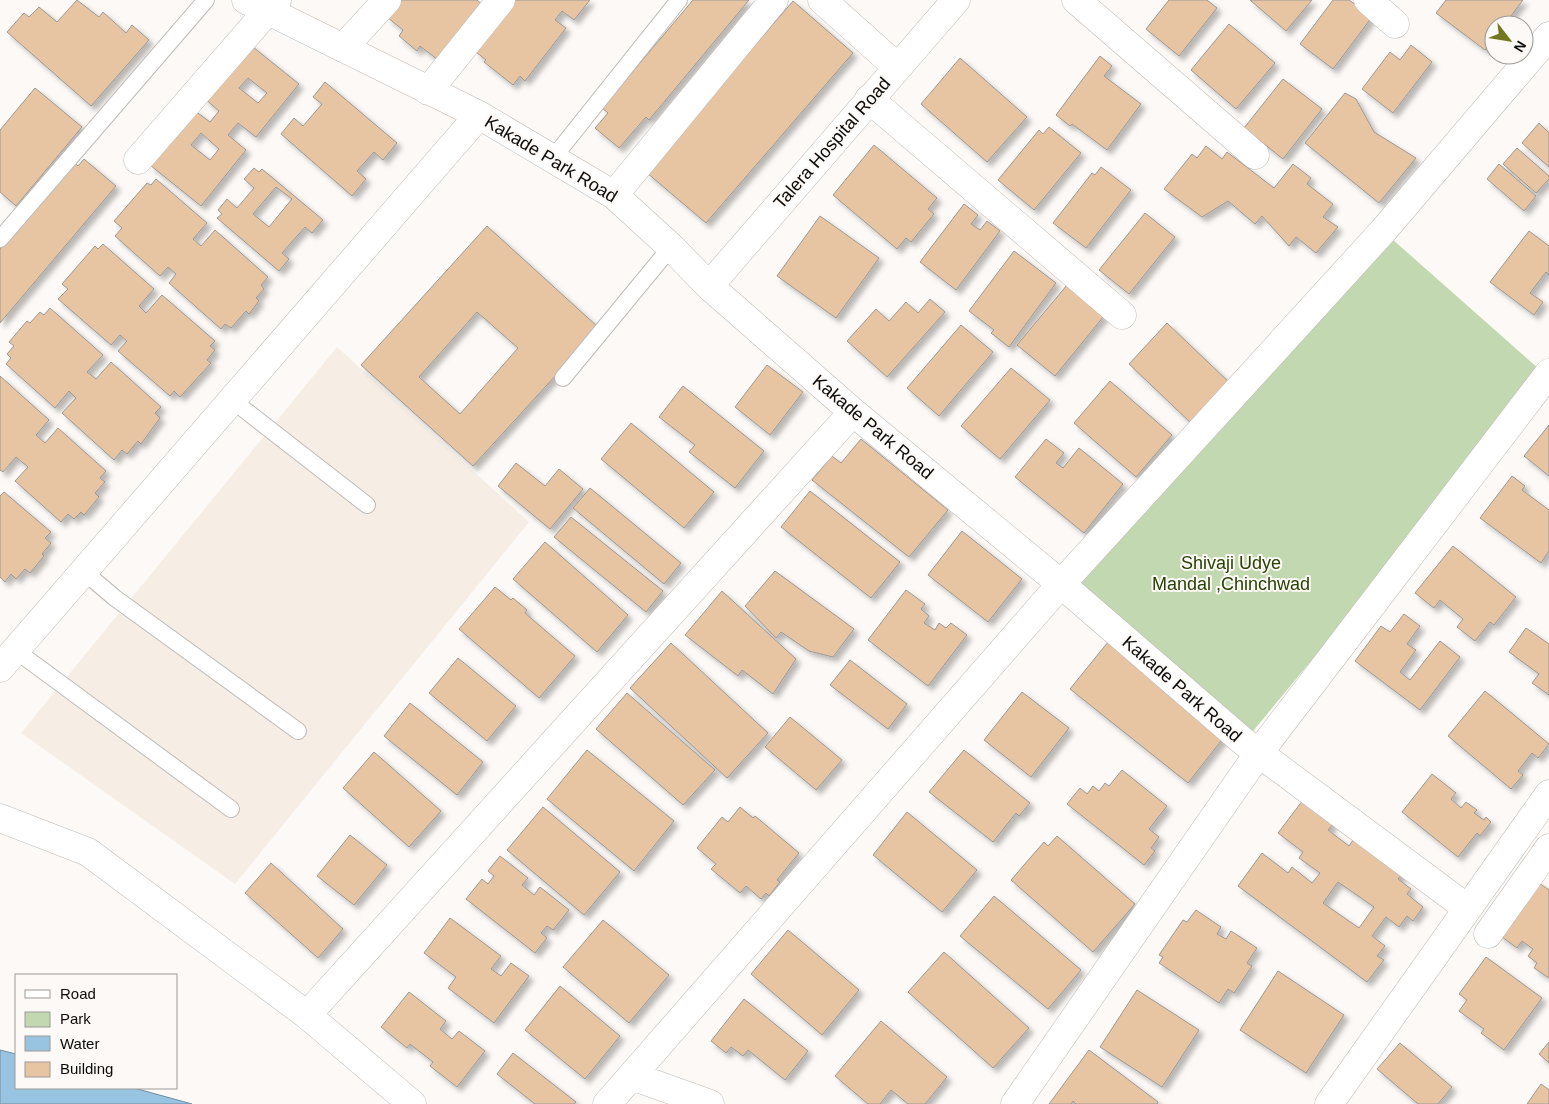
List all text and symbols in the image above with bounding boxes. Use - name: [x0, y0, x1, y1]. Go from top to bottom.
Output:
- north arrow: [1484, 15, 1534, 65]
- text: N: [1511, 38, 1530, 55]
- street label: Talera Hospital Road: [770, 73, 894, 213]
- street label: Kakade Park Road: [481, 112, 621, 206]
- street label: Kakade Park Road: [809, 371, 937, 483]
- park label: Shivaji Udye Mandal ,Chinchwad: [1152, 553, 1310, 594]
- street label: Kakade Park Road: [1118, 632, 1246, 746]
- legend: [15, 974, 178, 1089]
- text: Road: [60, 985, 96, 1002]
- text: Park: [60, 1010, 91, 1027]
- text: Water: [60, 1035, 99, 1052]
- text: Building: [60, 1060, 113, 1077]

